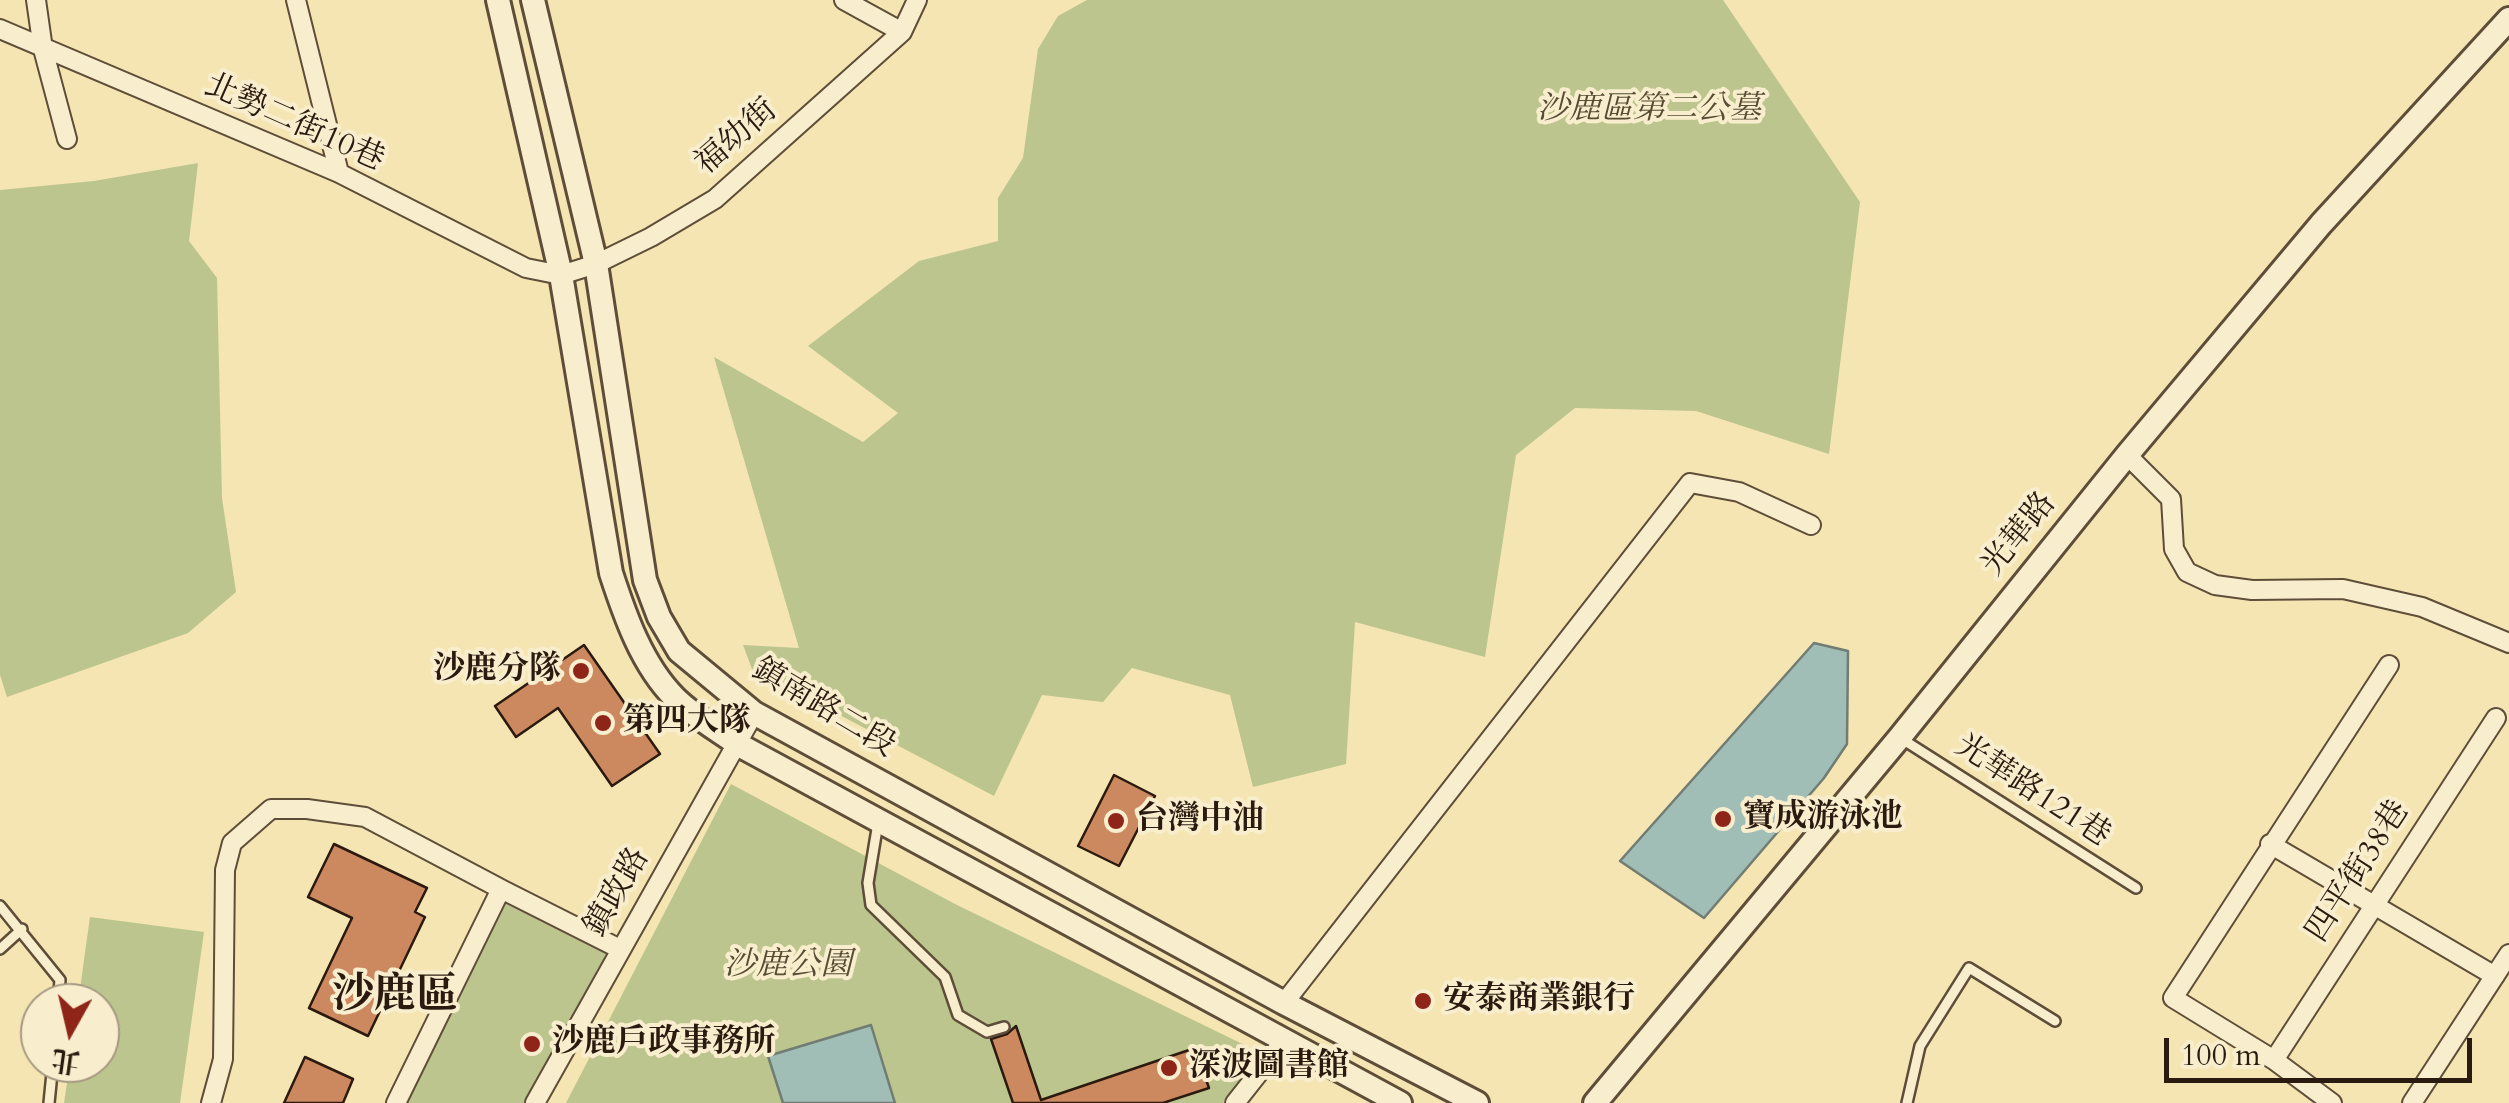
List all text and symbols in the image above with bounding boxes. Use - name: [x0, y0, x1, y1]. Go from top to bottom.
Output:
- street label: 北勢二街10巷: [198, 67, 390, 181]
- street label: 福幼街: [688, 92, 786, 184]
- park label: 沙鹿區第二公墓: [1537, 92, 1761, 130]
- street label: 光華路: [1975, 486, 2065, 584]
- street label: 鎮南路二段: [745, 651, 901, 767]
- place label: 沙鹿分隊: [433, 652, 561, 690]
- marker: 沙鹿分隊: [570, 660, 592, 682]
- place label: 第四大隊: [623, 704, 751, 742]
- marker: 第四大隊: [592, 712, 614, 734]
- street label: 光華路121巷: [1947, 728, 2117, 856]
- street label: 四平街38巷: [2299, 794, 2419, 950]
- place label: 寶成游泳池: [1743, 800, 1903, 838]
- place label: 台灣中油: [1136, 802, 1264, 840]
- marker: 寶成游泳池: [1712, 808, 1734, 830]
- marker: 台灣中油: [1105, 810, 1127, 832]
- street label: 鎮政路: [577, 842, 659, 944]
- park label: 沙鹿公園: [724, 948, 852, 986]
- district label: 沙鹿區: [332, 972, 458, 1022]
- place label: 安泰商業銀行: [1443, 982, 1635, 1020]
- north arrow: [20, 983, 120, 1083]
- marker: 安泰商業銀行: [1412, 990, 1434, 1012]
- scale bar: [2169, 1018, 2476, 1080]
- place label: 沙鹿戶政事務所: [552, 1025, 776, 1063]
- marker: 沙鹿戶政事務所: [521, 1033, 543, 1055]
- text: 100 m: [2181, 1035, 2261, 1076]
- text: 北: [50, 1040, 83, 1081]
- place label: 深波圖書館: [1189, 1049, 1349, 1087]
- marker: 深波圖書館: [1158, 1057, 1180, 1079]

